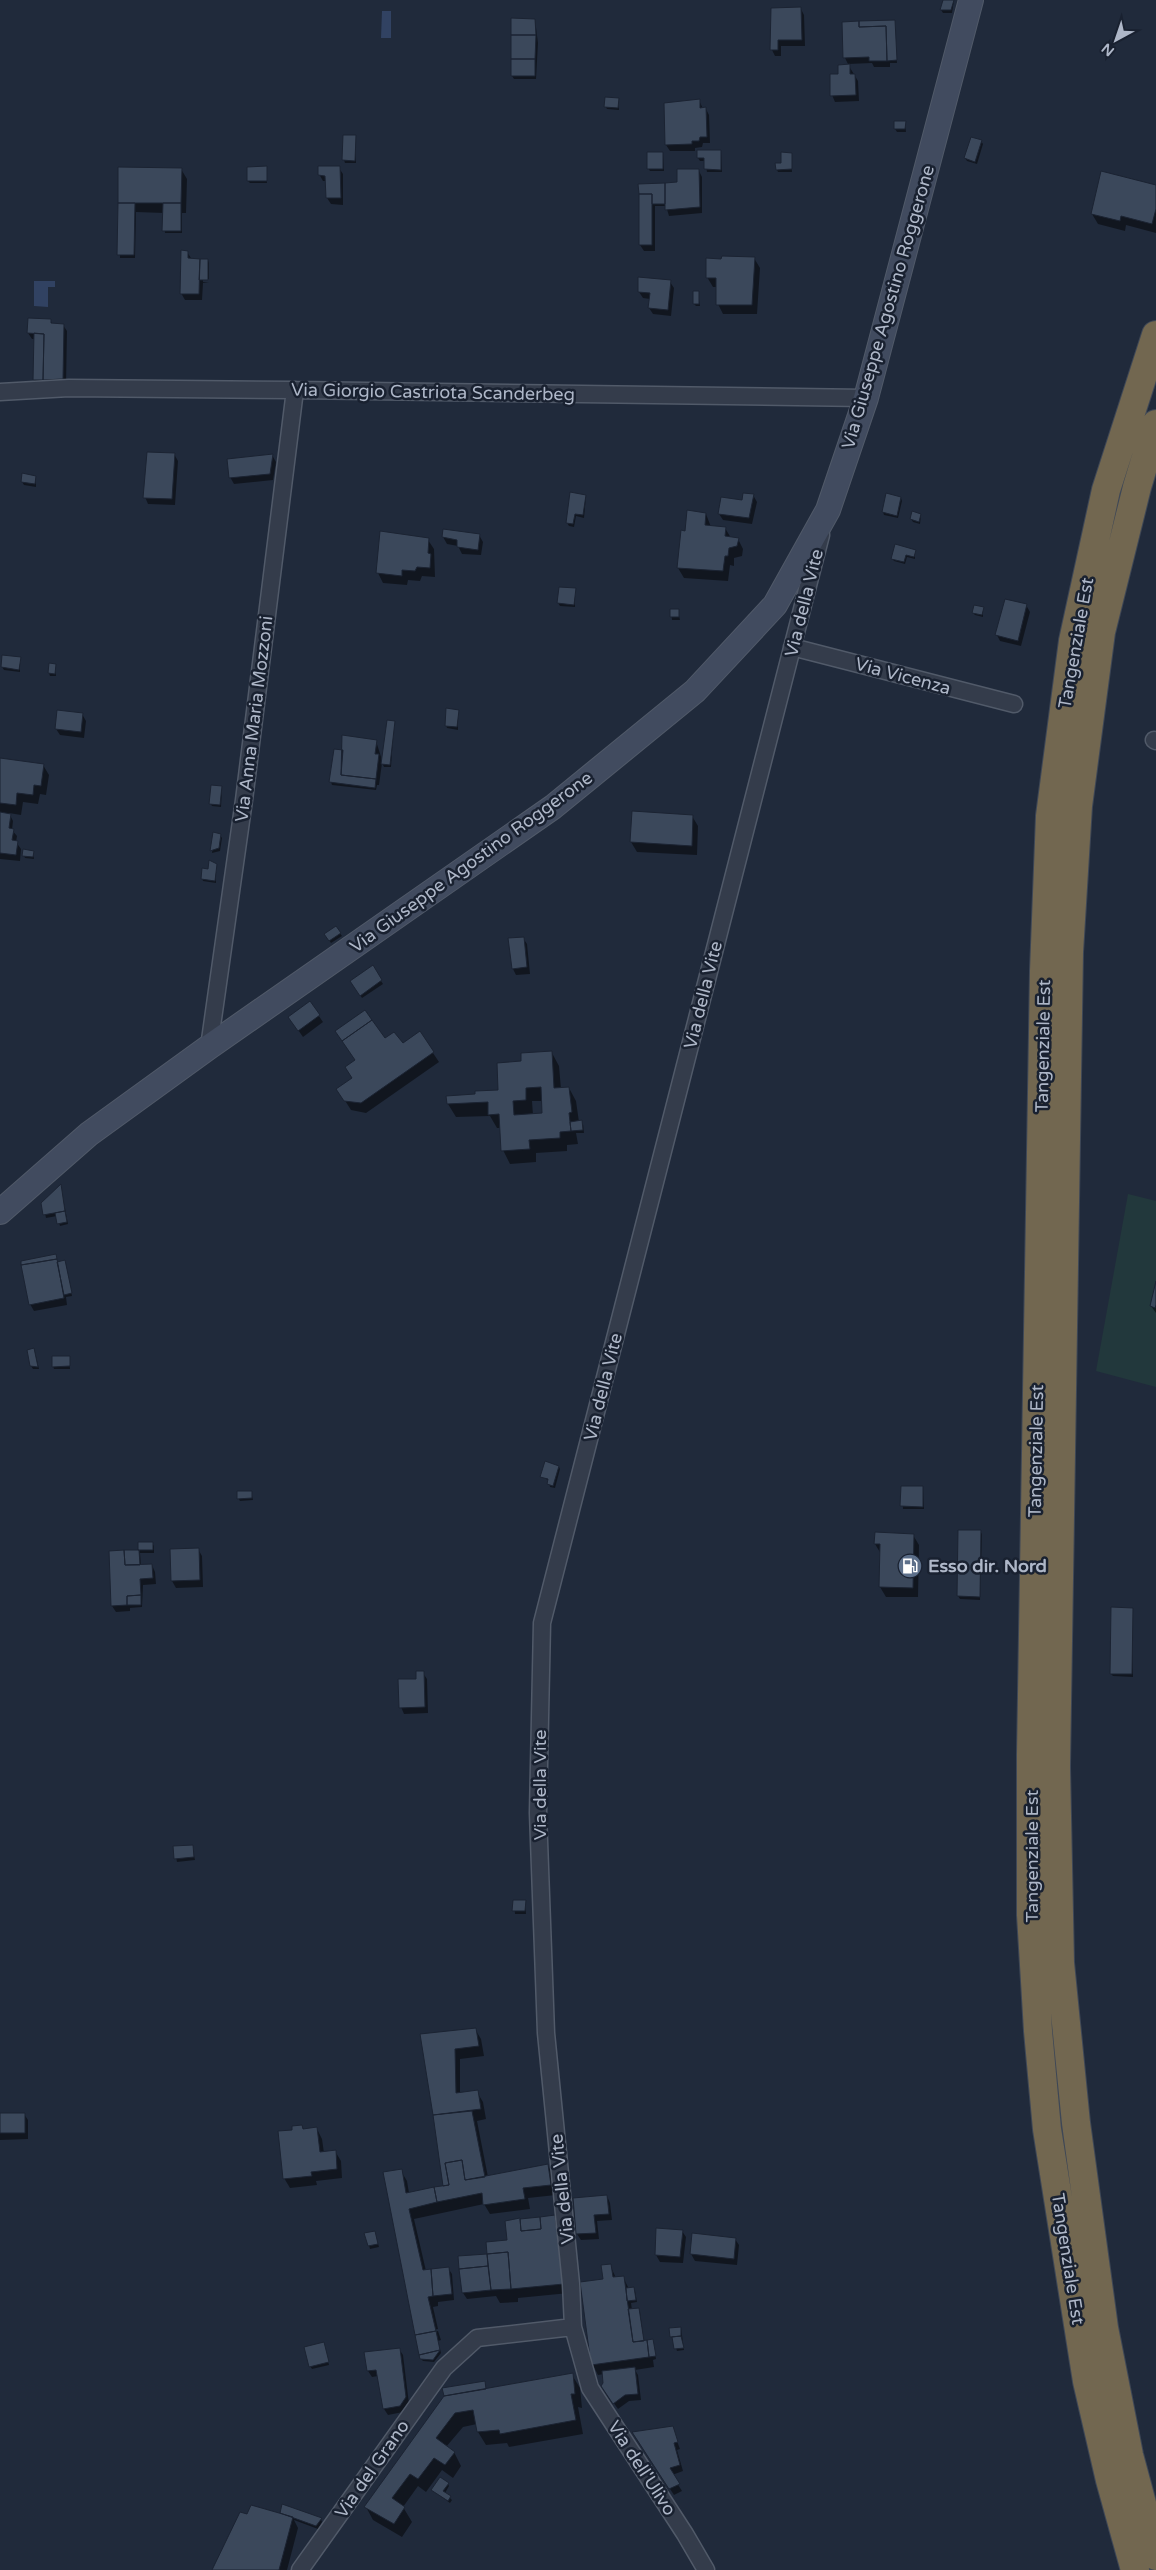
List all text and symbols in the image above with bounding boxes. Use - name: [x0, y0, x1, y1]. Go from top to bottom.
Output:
- north arrow: [1091, 15, 1141, 65]
- text: N: [1098, 39, 1118, 60]
- street label: Via Giuseppe Agostino Roggerone: [837, 162, 939, 452]
- street label: Via Giorgio Castriota Scanderbeg: [291, 379, 575, 405]
- street label: Via della Vite: [780, 547, 828, 659]
- street label: Tangenziale Est: [1054, 576, 1098, 710]
- street label: Via Anna Maria Mozzoni: [230, 615, 278, 823]
- street label: Via Vicenza: [853, 653, 953, 699]
- street label: Via Giuseppe Agostino Roggerone: [345, 767, 597, 957]
- street label: Via della Vite: [679, 939, 727, 1051]
- street label: Tangenziale Est: [1031, 979, 1055, 1113]
- street label: Via della Vite: [579, 1331, 627, 1443]
- street label: Tangenziale Est: [1024, 1384, 1048, 1518]
- fuel station icon: Esso dir. Nord: [897, 1553, 923, 1579]
- place label: Esso dir. Nord: [928, 1555, 1047, 1577]
- street label: Via della Vite: [529, 1730, 551, 1840]
- street label: Tangenziale Est: [1021, 1789, 1043, 1922]
- street label: Via della Vite: [545, 2133, 579, 2245]
- street label: Tangenziale Est: [1047, 2192, 1089, 2326]
- street label: Via del Grano: [330, 2416, 414, 2522]
- street label: Via dell'Ulivo: [603, 2416, 681, 2520]

